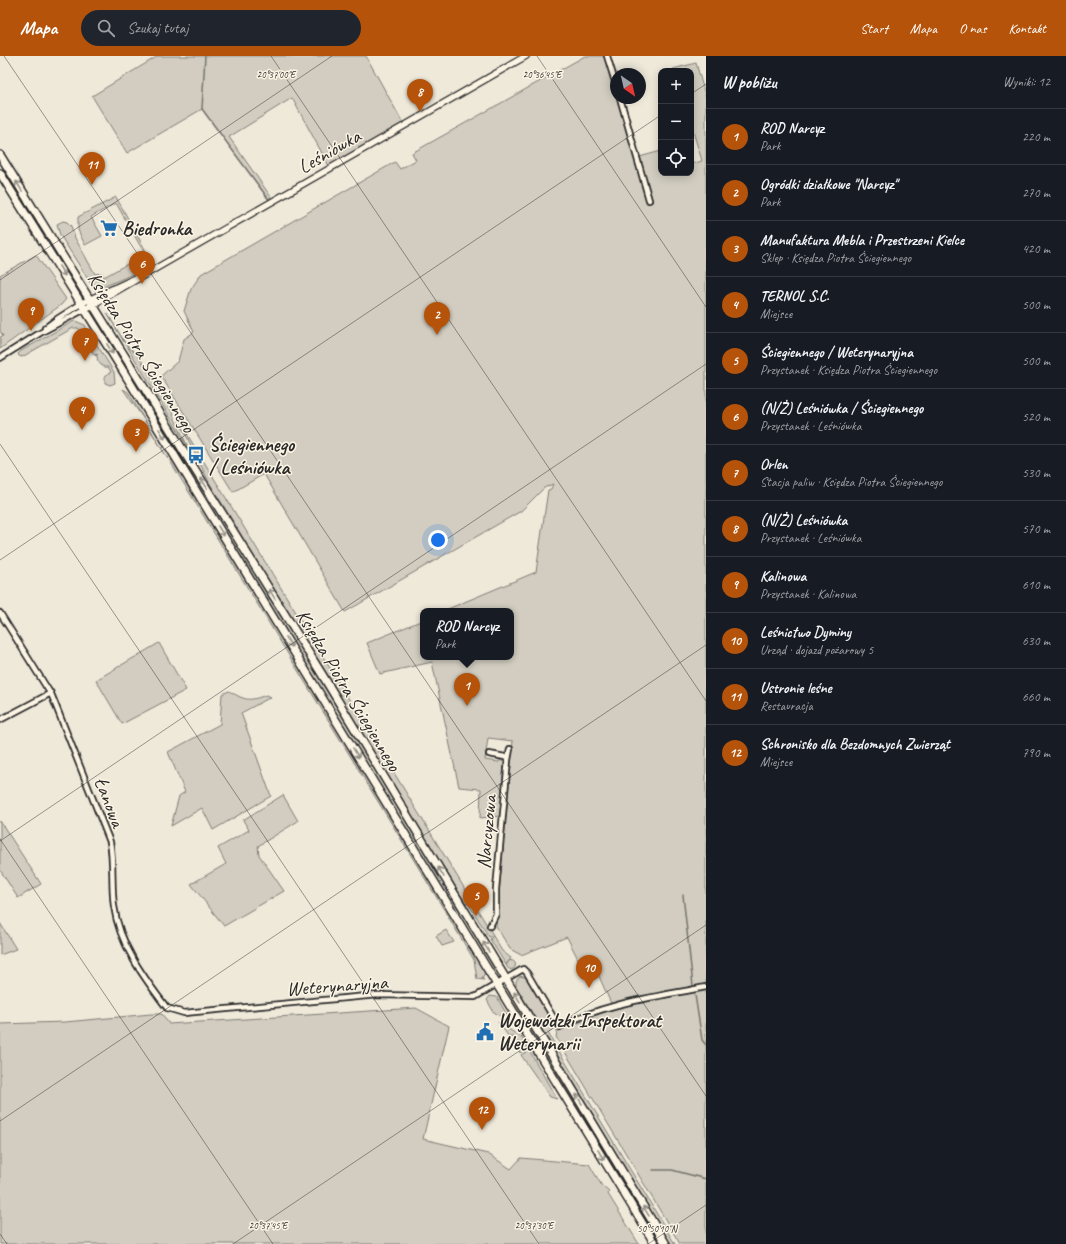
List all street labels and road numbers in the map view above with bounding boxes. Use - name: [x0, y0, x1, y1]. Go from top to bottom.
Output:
- street label: Leśniówka: [294, 123, 366, 179]
- street label: Księdza Piotra Ściegiennego: [82, 267, 202, 438]
- street label: Księdza Piotra Ściegiennego: [290, 605, 407, 777]
- street label: Łanowa: [89, 773, 131, 833]
- street label: Narcyzowa: [471, 792, 502, 870]
- street label: Weterynaryjna: [286, 969, 390, 1002]

